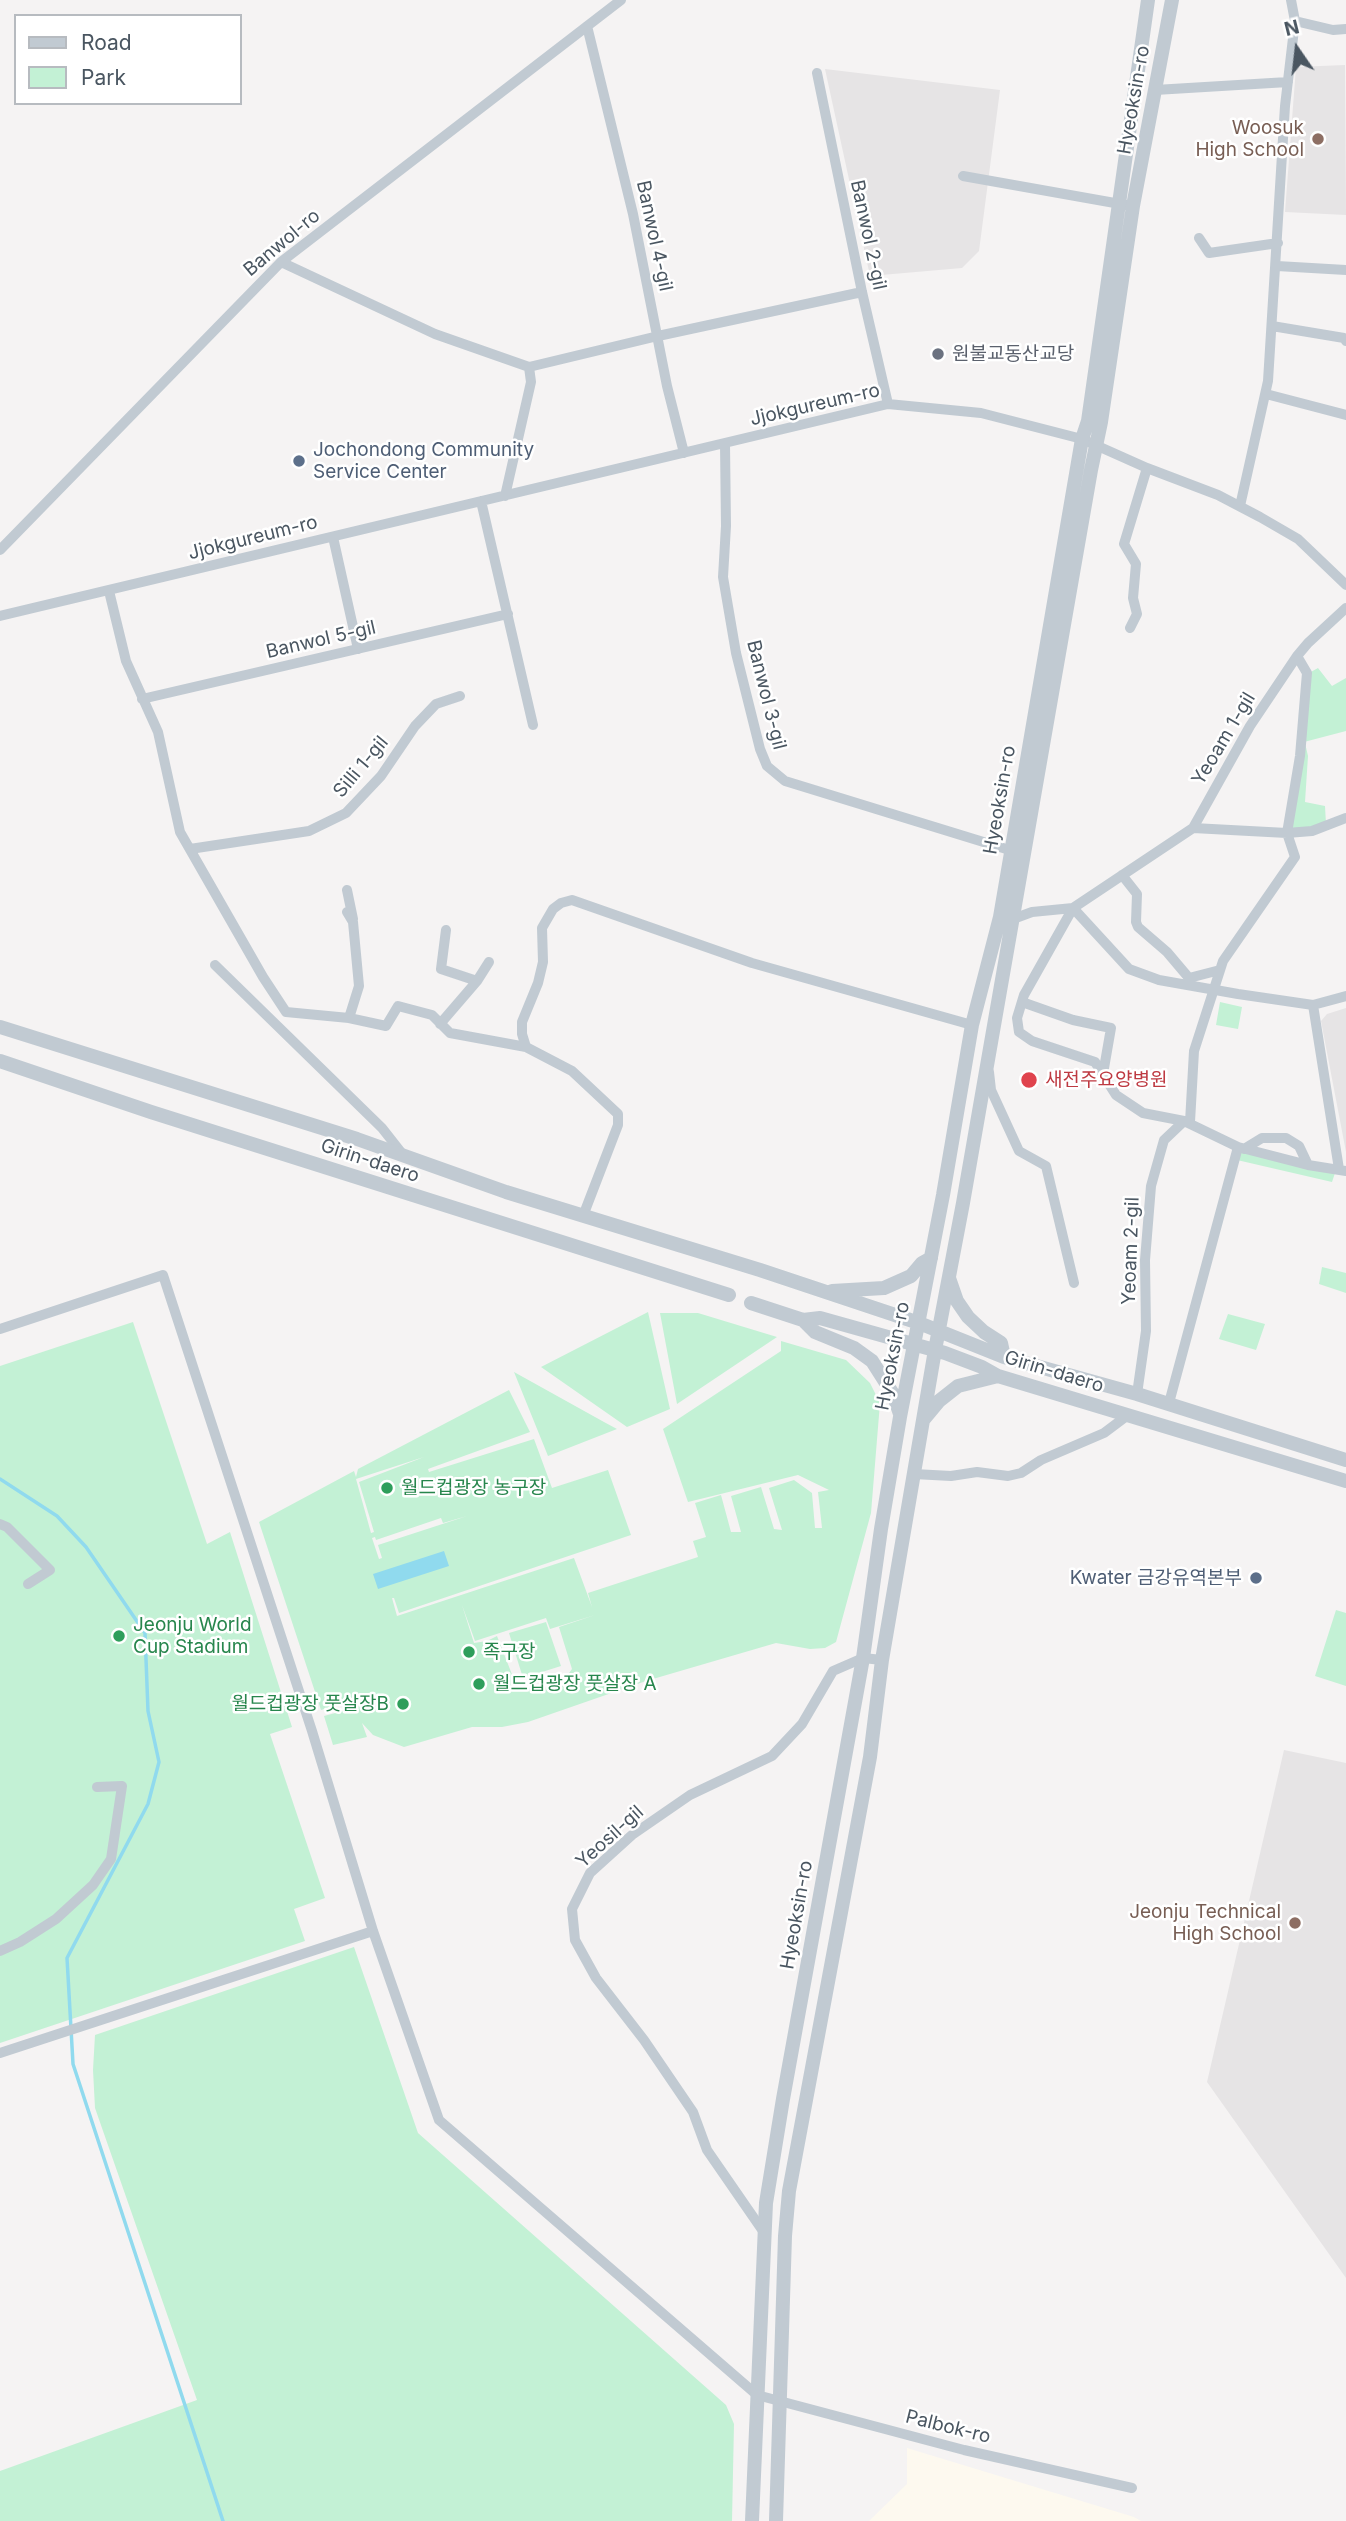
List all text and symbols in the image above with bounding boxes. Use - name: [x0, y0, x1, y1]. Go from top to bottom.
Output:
- legend: [14, 14, 242, 105]
- north arrow: [1262, 14, 1332, 84]
- text: N: [1282, 15, 1302, 41]
- text: Road: [81, 30, 132, 55]
- street label: Hyeoksin-ro: [1113, 44, 1155, 156]
- text: Park: [81, 65, 126, 90]
- place label: Woosuk High School: [1195, 117, 1304, 161]
- marker: Woosuk High School: [1310, 131, 1326, 147]
- street label: Banwol 4-gil: [631, 178, 677, 294]
- street label: Banwol 2-gil: [845, 178, 891, 292]
- street label: Banwol-ro: [239, 205, 325, 281]
- place label: 원불교동산교당: [952, 343, 1074, 365]
- marker: 원불교동산교당: [930, 346, 946, 362]
- street label: Jjokgureum-ro: [748, 379, 882, 431]
- place label: Jochondong Community Service Center: [313, 439, 534, 483]
- marker: Jochondong Community Service Center: [291, 453, 307, 469]
- street label: Jjokgureum-ro: [186, 511, 320, 565]
- street label: Banwol 5-gil: [264, 616, 378, 664]
- street label: Banwol 3-gil: [741, 638, 791, 752]
- street label: Yeoam 1-gil: [1187, 689, 1261, 789]
- street label: Silli 1-gil: [329, 732, 393, 802]
- street label: Hyeoksin-ro: [979, 744, 1021, 856]
- place label: 새전주요양병원: [1045, 1069, 1167, 1091]
- marker: 새전주요양병원: [1019, 1070, 1039, 1090]
- street label: Girin-daero: [318, 1134, 422, 1188]
- street label: Yeoam 2-gil: [1118, 1197, 1144, 1305]
- street label: Hyeoksin-ro: [871, 1300, 915, 1412]
- street label: Girin-daero: [1002, 1346, 1106, 1398]
- place label: 월드컵광장 농구장: [401, 1477, 546, 1499]
- marker: 월드컵광장 농구장: [379, 1480, 395, 1496]
- place label: Kwater 금강유역본부: [1070, 1567, 1242, 1589]
- marker: Kwater 금강유역본부: [1248, 1570, 1264, 1586]
- place label: Jeonju World Cup Stadium: [133, 1614, 252, 1658]
- marker: Jeonju World Cup Stadium: [111, 1628, 127, 1644]
- place label: 족구장: [483, 1641, 535, 1663]
- marker: 족구장: [461, 1644, 477, 1660]
- place label: 월드컵광장 풋살장 A: [493, 1673, 657, 1695]
- marker: 월드컵광장 풋살장 A: [471, 1676, 487, 1692]
- place label: 월드컵광장 풋살장B: [231, 1693, 389, 1715]
- marker: 월드컵광장 풋살장B: [395, 1696, 411, 1712]
- street label: Yeosil-gil: [572, 1801, 648, 1873]
- street label: Hyeoksin-ro: [776, 1859, 818, 1971]
- place label: Jeonju Technical High School: [1129, 1901, 1281, 1945]
- marker: Jeonju Technical High School: [1287, 1915, 1303, 1931]
- street label: Palbok-ro: [903, 2405, 993, 2449]

